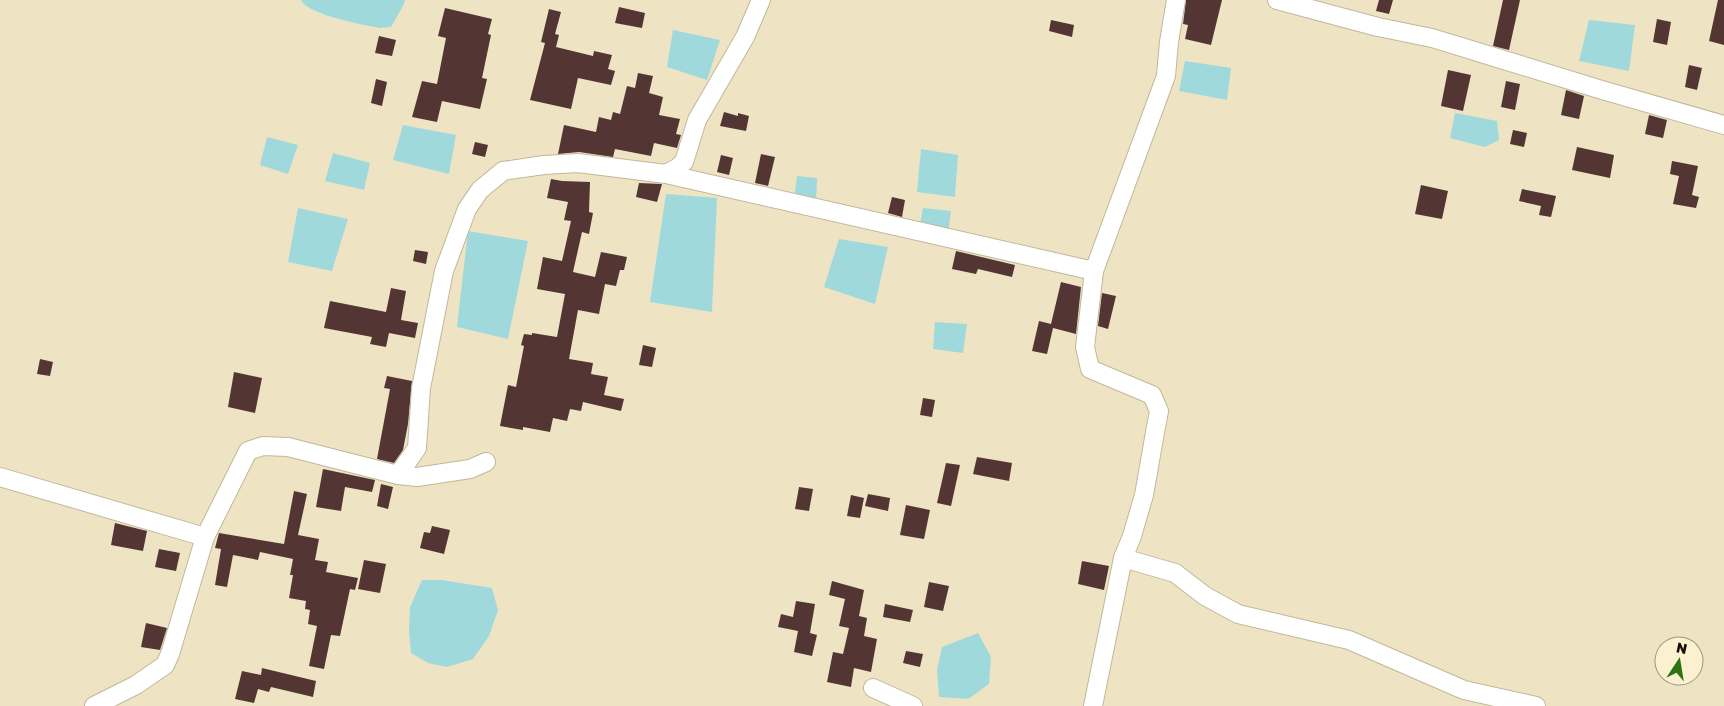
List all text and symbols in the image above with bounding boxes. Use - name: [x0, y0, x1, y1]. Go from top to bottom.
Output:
- north arrow: [1654, 636, 1704, 686]
- text: N: [1675, 638, 1689, 657]

